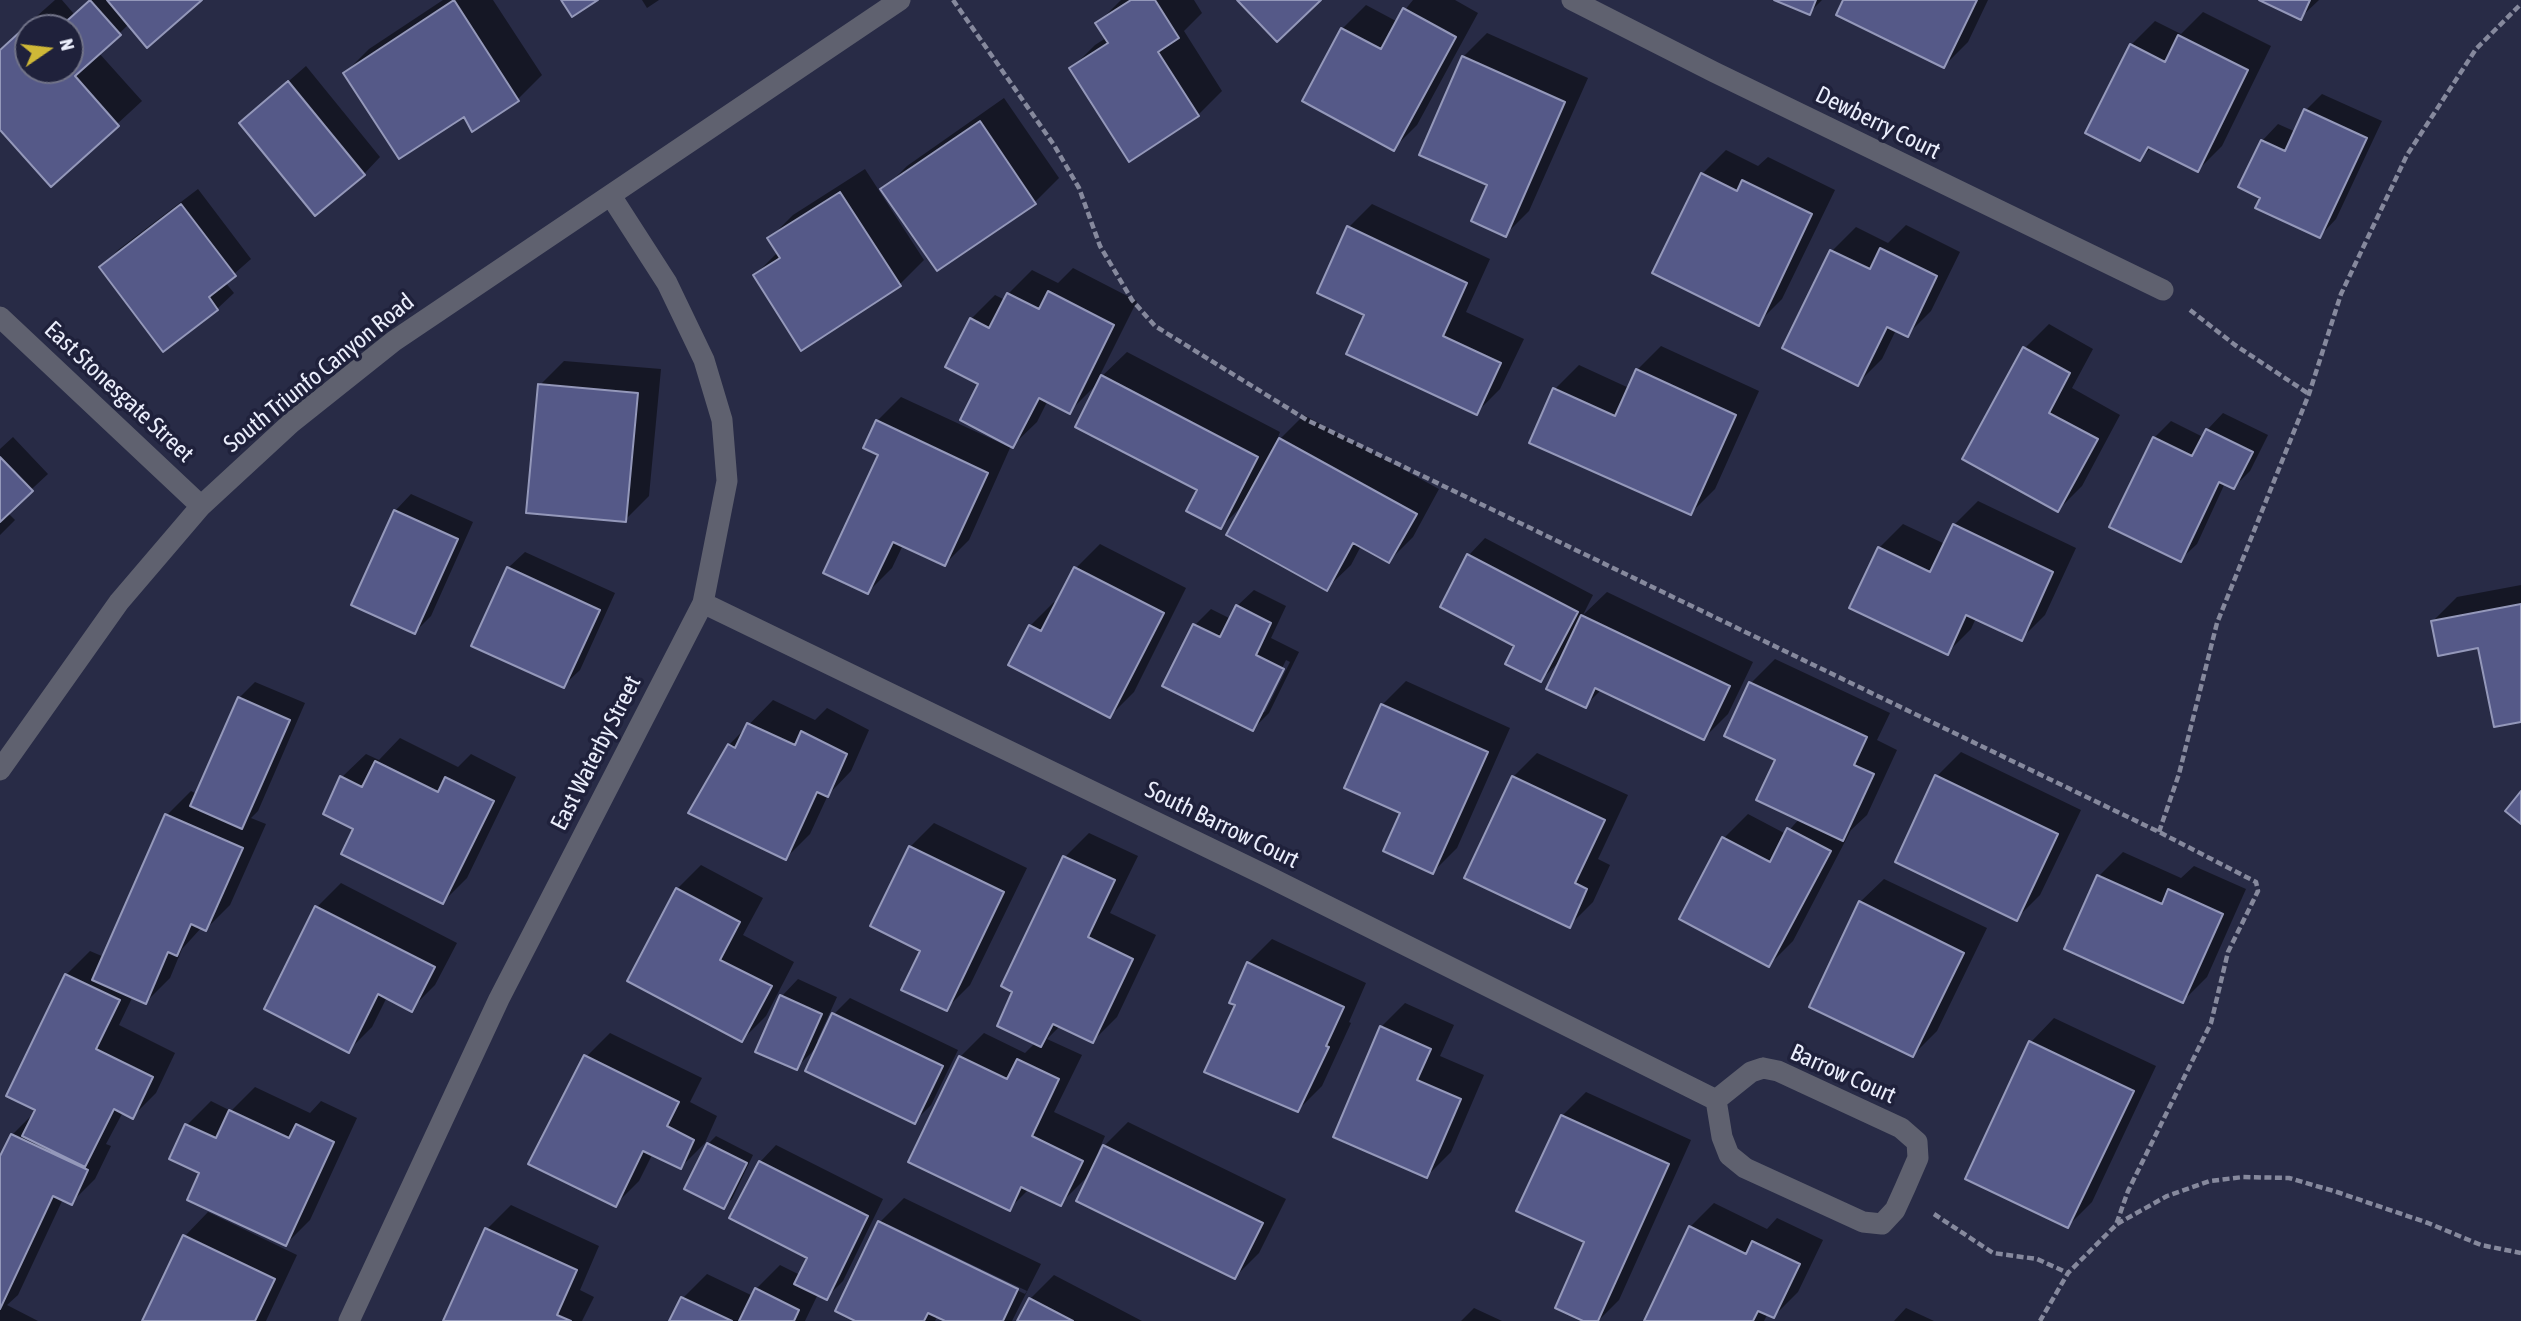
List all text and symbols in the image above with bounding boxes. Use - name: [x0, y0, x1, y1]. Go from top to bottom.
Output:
- north arrow: [14, 14, 84, 84]
- text: N: [55, 36, 79, 53]
- street label: Dewberry Court: [1811, 80, 1945, 166]
- street label: South Triunfo Canyon Road: [218, 287, 420, 459]
- street label: East Stonesgate Street: [38, 315, 200, 469]
- street label: East Waterby Street: [545, 671, 647, 835]
- street label: South Barrow Court: [1140, 775, 1304, 875]
- street label: Barrow Court: [1786, 1038, 1900, 1110]

